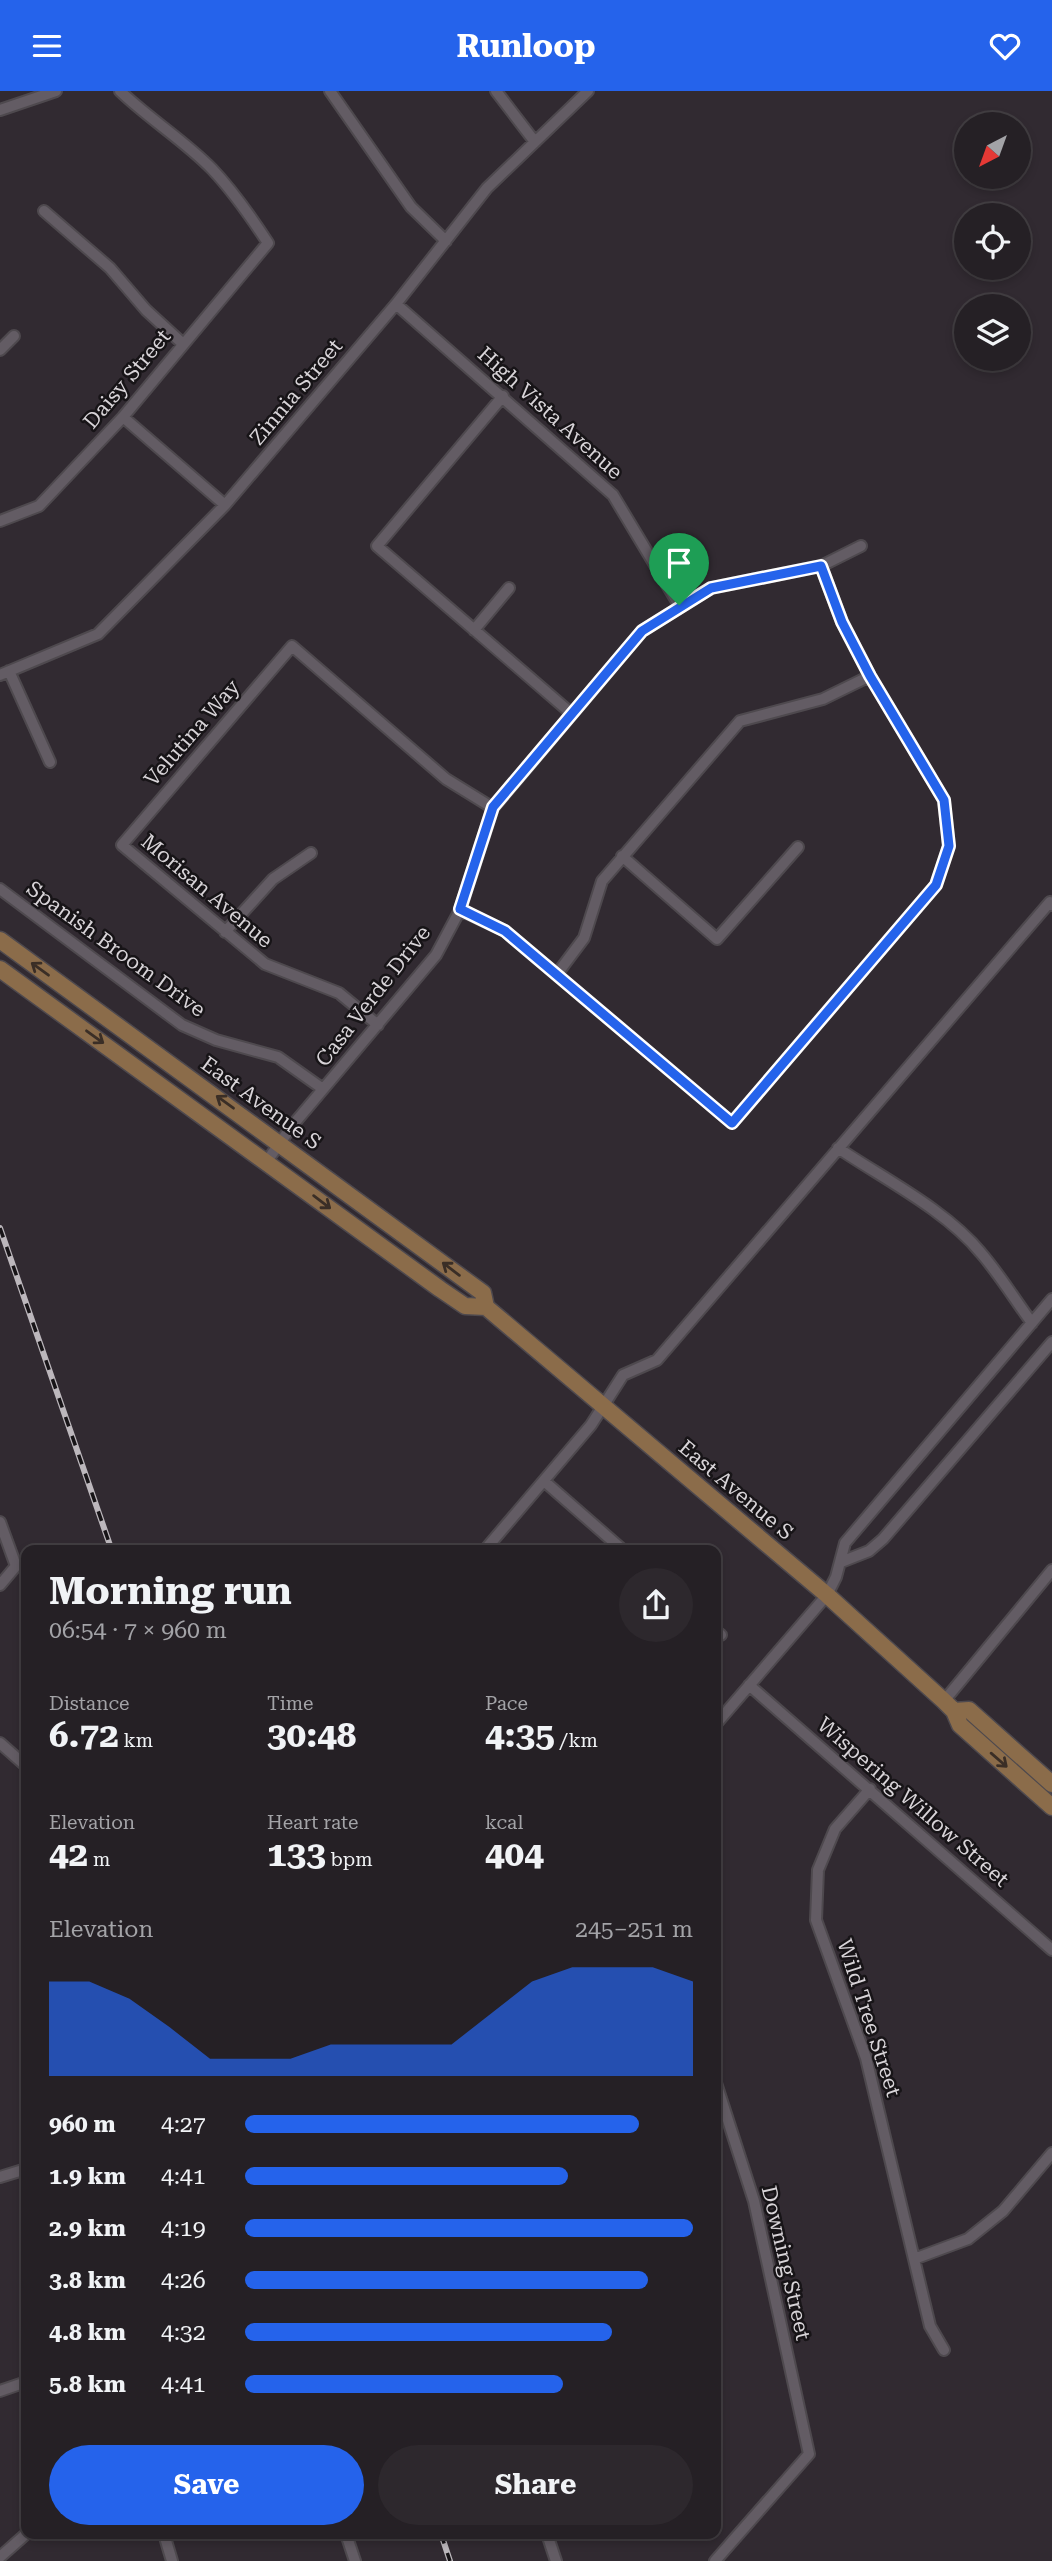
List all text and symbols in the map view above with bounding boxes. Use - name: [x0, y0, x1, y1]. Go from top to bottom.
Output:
- icon: menu: [28, 27, 66, 65]
- text: Runloop: [456, 27, 596, 65]
- icon: heart: [986, 27, 1024, 65]
- north arrow: [954, 112, 1031, 189]
- map controls: [954, 112, 1031, 371]
- button: locate: [954, 203, 1031, 280]
- button: layers: [954, 294, 1031, 371]
- street label: Daisy Street: [79, 324, 176, 433]
- street label: Zinnia Street: [245, 334, 347, 450]
- street label: High Vista Avenue: [473, 342, 627, 484]
- pin: [649, 533, 709, 605]
- icon: arrive: [660, 544, 698, 582]
- street label: Velutina Way: [139, 675, 245, 791]
- street label: Morisan Avenue: [137, 829, 277, 953]
- street label: Spanish Broom Drive: [22, 876, 210, 1022]
- street label: Casa Verde Drive: [311, 921, 435, 1071]
- one-way arrow: [31, 962, 50, 977]
- one-way arrow: [86, 1030, 104, 1045]
- street label: East Avenue S: [197, 1052, 325, 1154]
- one-way arrow: [216, 1095, 235, 1110]
- one-way arrow: [312, 1194, 331, 1209]
- one-way arrow: [442, 1262, 461, 1276]
- street label: East Avenue S: [674, 1435, 798, 1545]
- button: share: [619, 1568, 693, 1642]
- text: Morning run: [49, 1569, 292, 1613]
- text: 06:54 · 7 × 960 m: [49, 1617, 227, 1644]
- text: Distance: [49, 1692, 129, 1715]
- text: Time: [267, 1692, 314, 1715]
- text: Pace: [485, 1692, 528, 1715]
- street label: Wispering Willow Street: [812, 1712, 1014, 1892]
- text: 6.72: [49, 1715, 119, 1756]
- text: 30:48: [267, 1715, 356, 1756]
- text: 4:35: [485, 1715, 555, 1756]
- text: km: [119, 1729, 153, 1752]
- text: /km: [555, 1729, 598, 1752]
- one-way arrow: [990, 1752, 1008, 1768]
- text: Elevation: [49, 1811, 135, 1834]
- text: Heart rate: [267, 1811, 358, 1834]
- text: kcal: [485, 1811, 523, 1834]
- text: 42: [49, 1834, 88, 1875]
- text: 133: [267, 1834, 326, 1875]
- text: 404: [485, 1834, 544, 1875]
- text: m: [88, 1848, 110, 1871]
- text: bpm: [326, 1848, 373, 1871]
- text: Elevation: [49, 1916, 153, 1943]
- text: 245–251 m: [575, 1916, 693, 1943]
- street label: Wild Tree Street: [832, 1936, 906, 2100]
- text: 960 m: [49, 2111, 116, 2138]
- text: 4:27: [161, 2111, 206, 2138]
- text: 1.9 km: [49, 2163, 126, 2190]
- text: 4:41: [161, 2163, 206, 2190]
- street label: Downing Street: [757, 2184, 815, 2343]
- text: 2.9 km: [49, 2215, 126, 2242]
- text: 4:19: [161, 2215, 206, 2242]
- text: 3.8 km: [49, 2267, 126, 2294]
- text: 4:26: [161, 2267, 206, 2294]
- text: 4.8 km: [49, 2319, 126, 2346]
- text: 4:32: [161, 2319, 206, 2346]
- text: 5.8 km: [49, 2371, 126, 2398]
- text: 4:41: [161, 2371, 206, 2398]
- button: Save: [49, 2445, 364, 2525]
- button: Share: [378, 2445, 693, 2525]

